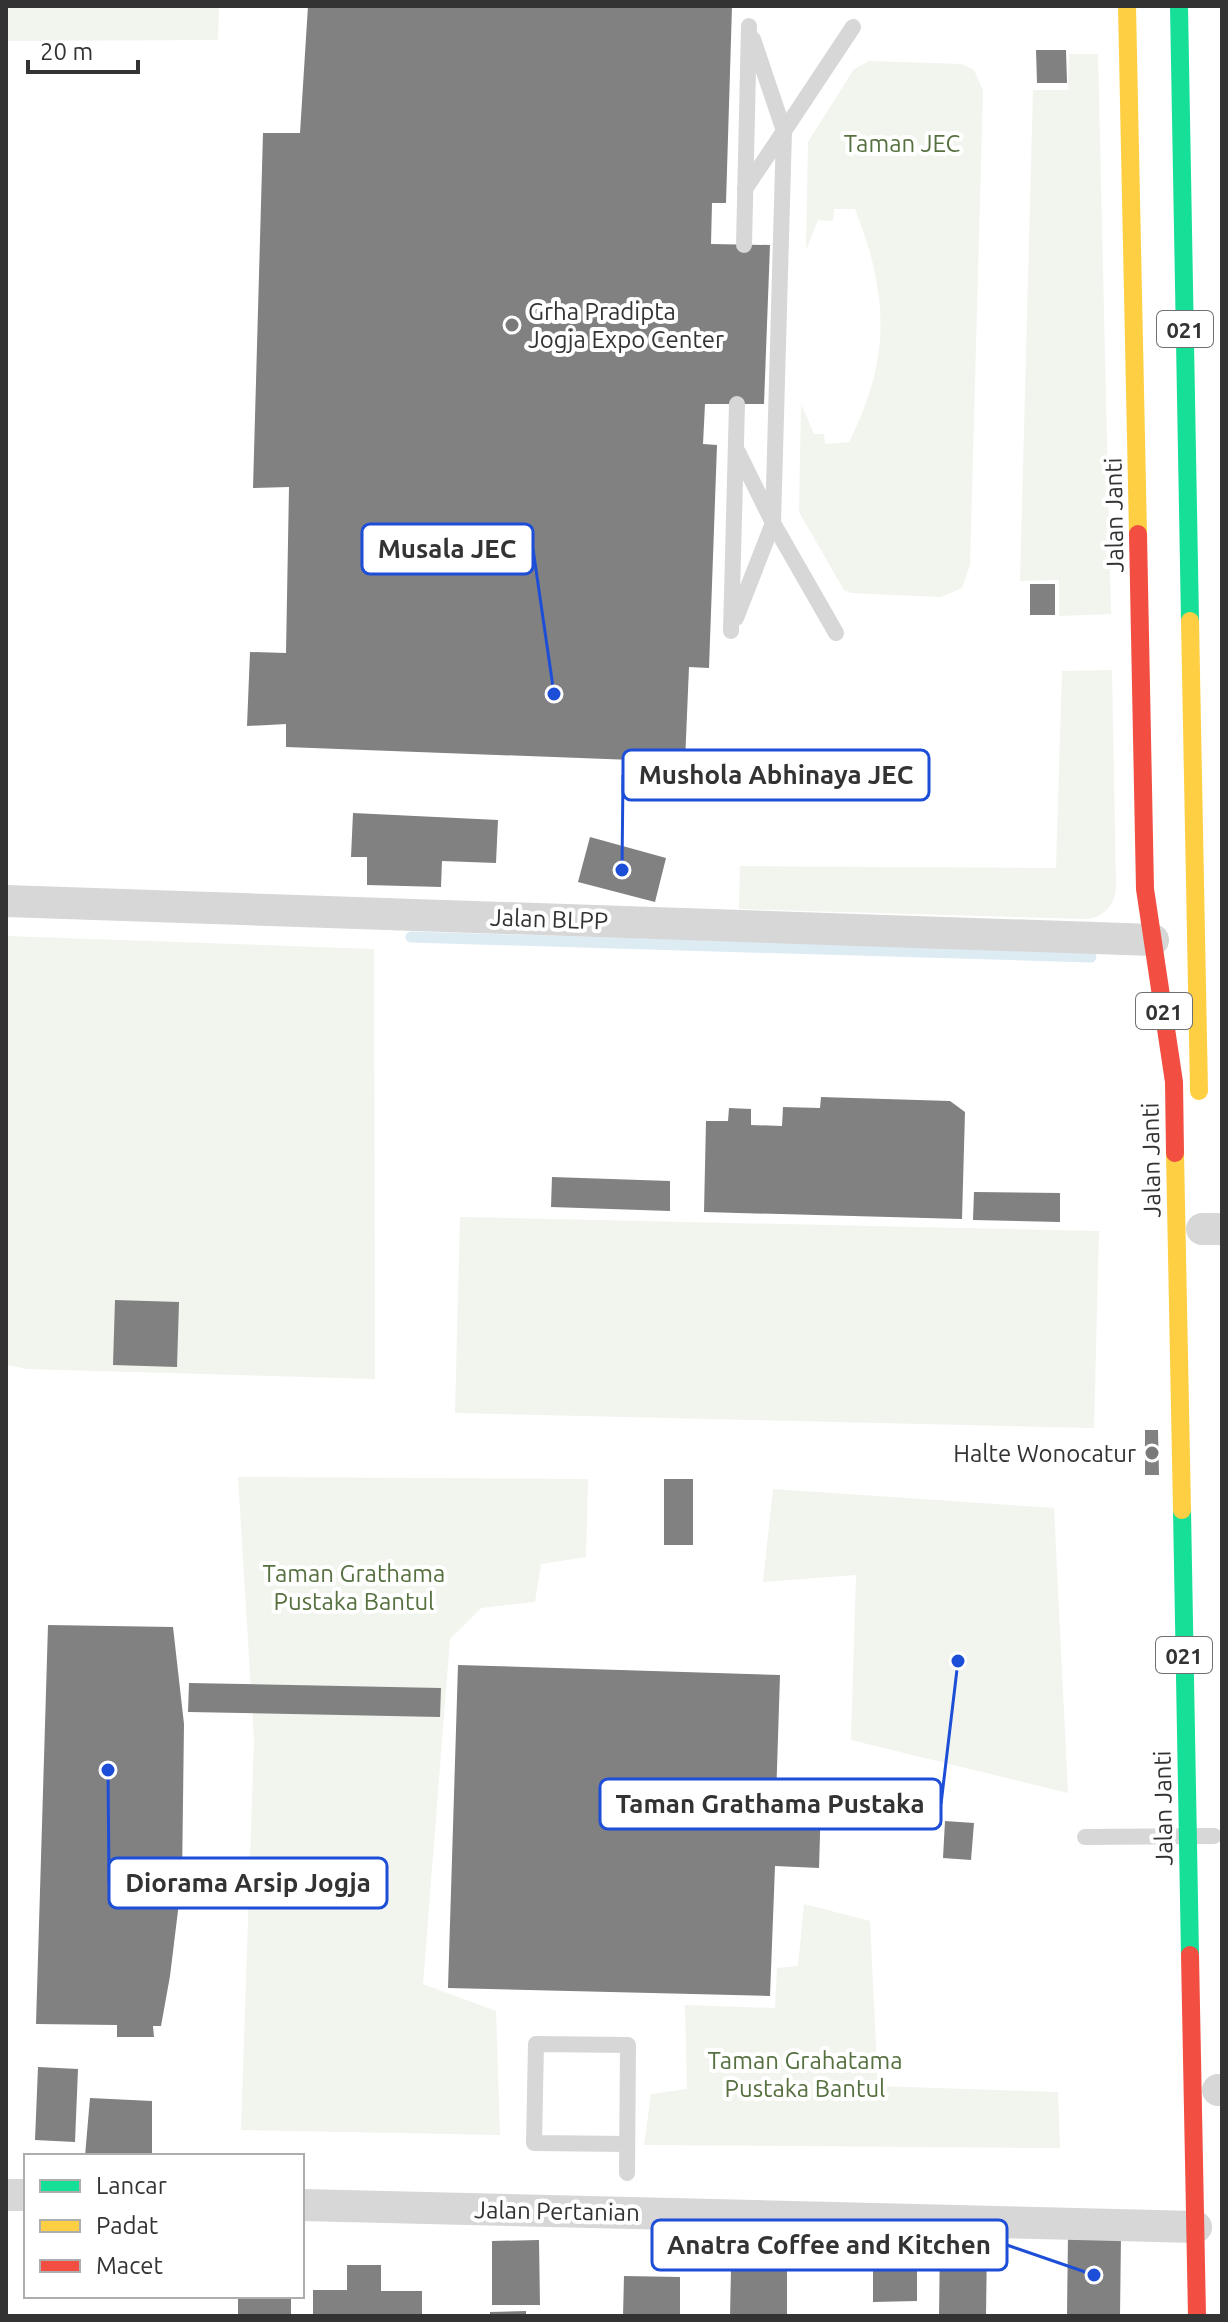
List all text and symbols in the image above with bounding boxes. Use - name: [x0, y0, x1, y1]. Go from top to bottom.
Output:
- scale bar: [28, 24, 138, 74]
- text: 20 m: [40, 38, 93, 65]
- park label: Taman JEC: [844, 130, 961, 157]
- place label: Grha Pradipta Jogja Expo Center: [528, 298, 724, 353]
- road number: 021: [1157, 311, 1213, 347]
- marker: Grha Pradipta Jogja Expo Center: [503, 316, 521, 334]
- street label: Jalan Janti: [1099, 457, 1129, 573]
- callout: Musala JEC: [362, 524, 533, 574]
- text: Musala JEC: [378, 534, 517, 563]
- callout: Mushola Abhinaya JEC: [623, 750, 929, 800]
- text: Mushola Abhinaya JEC: [639, 760, 914, 789]
- street label: Jalan BLPP: [489, 903, 609, 935]
- road number: 021: [1136, 993, 1192, 1029]
- street label: Jalan Janti: [1136, 1102, 1166, 1218]
- place label: Halte Wonocatur: [953, 1440, 1136, 1467]
- marker: Halte Wonocatur: [1143, 1444, 1161, 1462]
- park label: Taman Grathama Pustaka Bantul: [263, 1560, 445, 1615]
- road number: 021: [1156, 1637, 1212, 1673]
- street label: Jalan Janti: [1148, 1750, 1178, 1866]
- callout: Taman Grathama Pustaka: [600, 1779, 941, 1829]
- text: Taman Grathama Pustaka: [615, 1789, 925, 1818]
- callout: Diorama Arsip Jogja: [109, 1858, 387, 1908]
- text: Diorama Arsip Jogja: [125, 1868, 371, 1897]
- park label: Taman Grahatama Pustaka Bantul: [707, 2047, 903, 2102]
- legend: [24, 2154, 304, 2298]
- text: Lancar: [96, 2172, 167, 2199]
- street label: Jalan Pertanian: [474, 2196, 640, 2226]
- text: Padat: [96, 2212, 159, 2239]
- callout: Anatra Coffee and Kitchen: [652, 2220, 1007, 2270]
- text: Anatra Coffee and Kitchen: [667, 2230, 991, 2259]
- text: Macet: [96, 2252, 164, 2279]

